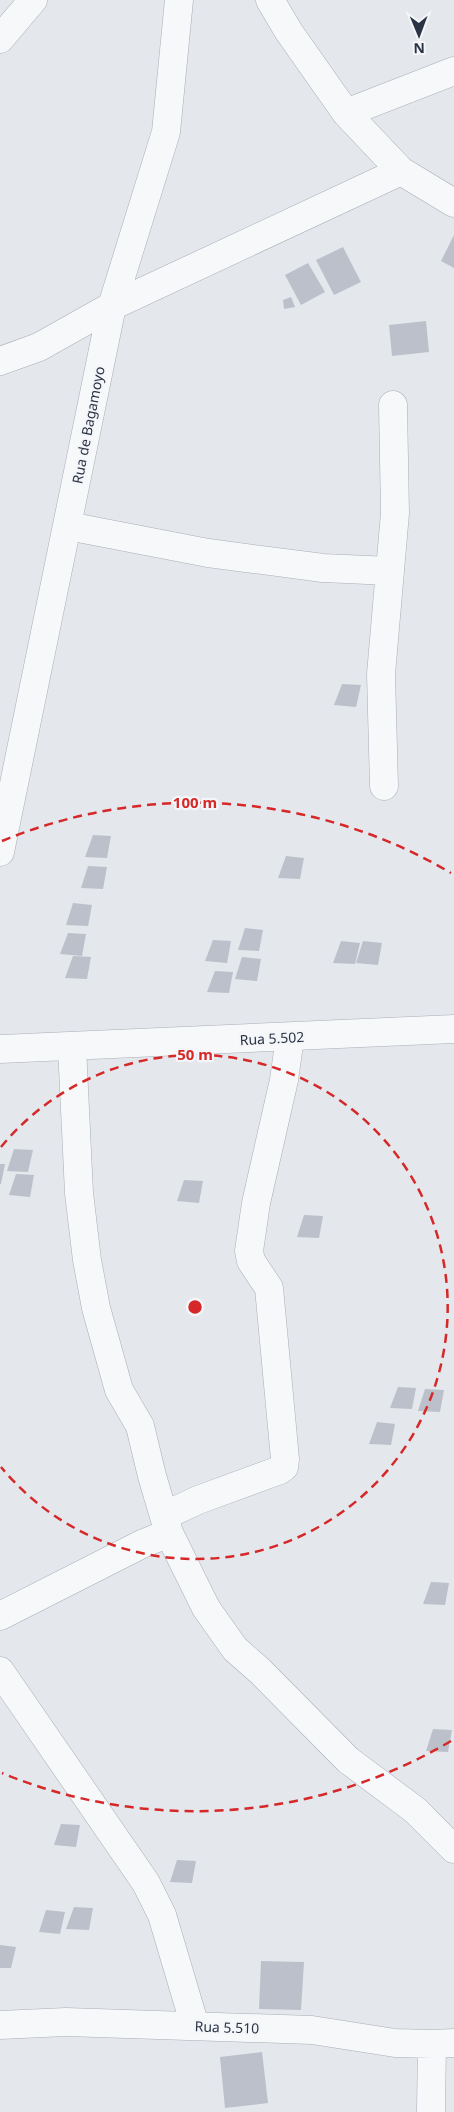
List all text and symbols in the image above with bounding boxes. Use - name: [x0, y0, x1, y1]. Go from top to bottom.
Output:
- north arrow: [394, 10, 444, 60]
- text: N: [413, 39, 425, 58]
- street label: Rua de Bagamoyo: [67, 365, 109, 485]
- text: 100 m: [173, 792, 217, 812]
- street label: Rua 5.502: [239, 1027, 305, 1049]
- text: 50 m: [177, 1044, 213, 1064]
- centre of rings: [186, 1298, 204, 1316]
- street label: Rua 5.510: [194, 2016, 260, 2038]

